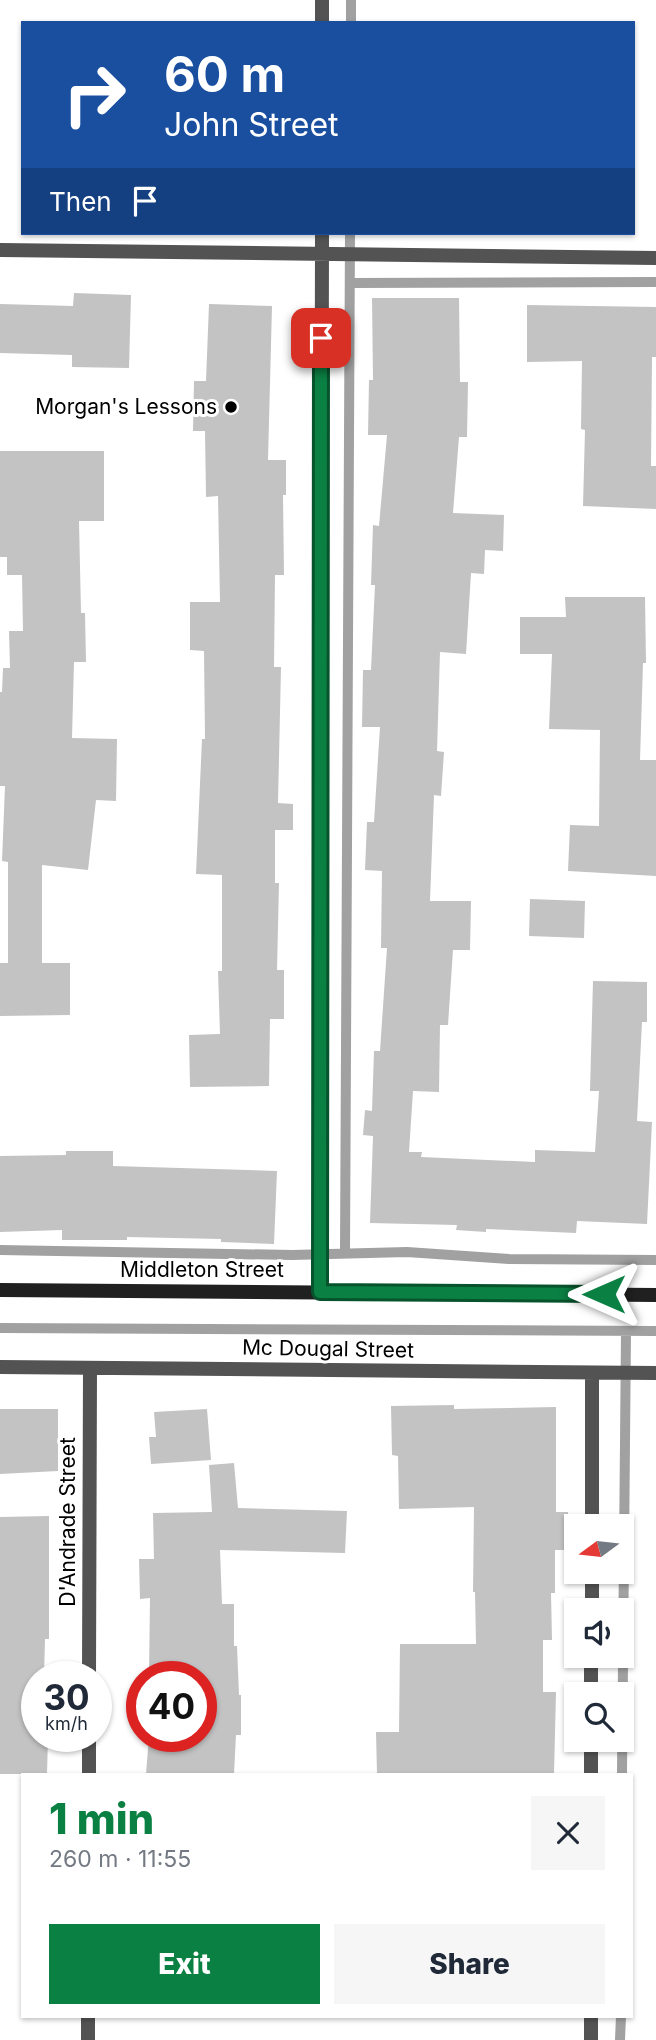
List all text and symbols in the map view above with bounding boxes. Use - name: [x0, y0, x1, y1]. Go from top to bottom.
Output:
- text: 60 m: [164, 45, 285, 104]
- icon: right: [49, 49, 140, 140]
- text: John Street: [164, 105, 339, 144]
- icon: arrive: [126, 182, 164, 220]
- text: Then: [49, 186, 112, 217]
- pin: [291, 308, 351, 368]
- icon: arrive: [302, 319, 340, 357]
- place label: Morgan's Lessons: [35, 394, 217, 419]
- marker: Morgan's Lessons: [223, 399, 239, 415]
- street label: Middleton Street: [120, 1257, 284, 1282]
- position arrow: [567, 1257, 641, 1331]
- street label: Mc Dougal Street: [242, 1335, 414, 1363]
- street label: D'Andrade Street: [55, 1437, 80, 1607]
- north arrow: [564, 1514, 634, 1584]
- map controls: [564, 1514, 634, 1752]
- button: sound: [564, 1598, 634, 1668]
- speed limit sign: 40: [126, 1661, 217, 1752]
- text: 30: [43, 1676, 90, 1718]
- button: search: [564, 1682, 634, 1752]
- text: km/h: [45, 1713, 88, 1734]
- text: 1 min: [49, 1793, 154, 1844]
- button: close: [531, 1796, 605, 1870]
- text: 260 m · 11:55: [49, 1845, 191, 1873]
- button: Exit: [49, 1924, 320, 2004]
- button: Share: [334, 1924, 605, 2004]

